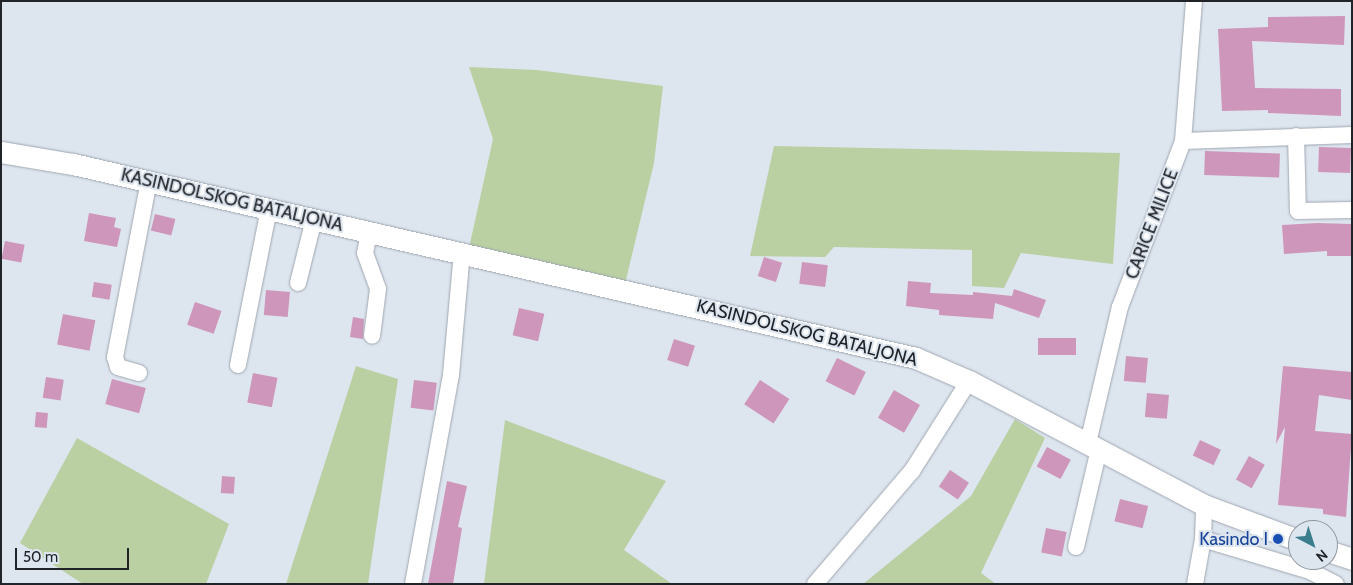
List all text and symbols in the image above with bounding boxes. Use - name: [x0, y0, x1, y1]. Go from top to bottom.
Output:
- street label: KASINDOLSKOG BATALJONA: [119, 164, 345, 236]
- street label: CARICE MILICE: [1121, 166, 1183, 282]
- street label: KASINDOLSKOG BATALJONA: [694, 295, 920, 371]
- north arrow: [1288, 520, 1338, 570]
- place label: Kasindo I: [1199, 528, 1268, 550]
- marker: Kasindo I: [1272, 533, 1284, 545]
- scale bar: [18, 538, 131, 570]
- text: N: [1312, 546, 1332, 566]
- text: 50 m: [23, 548, 58, 566]

